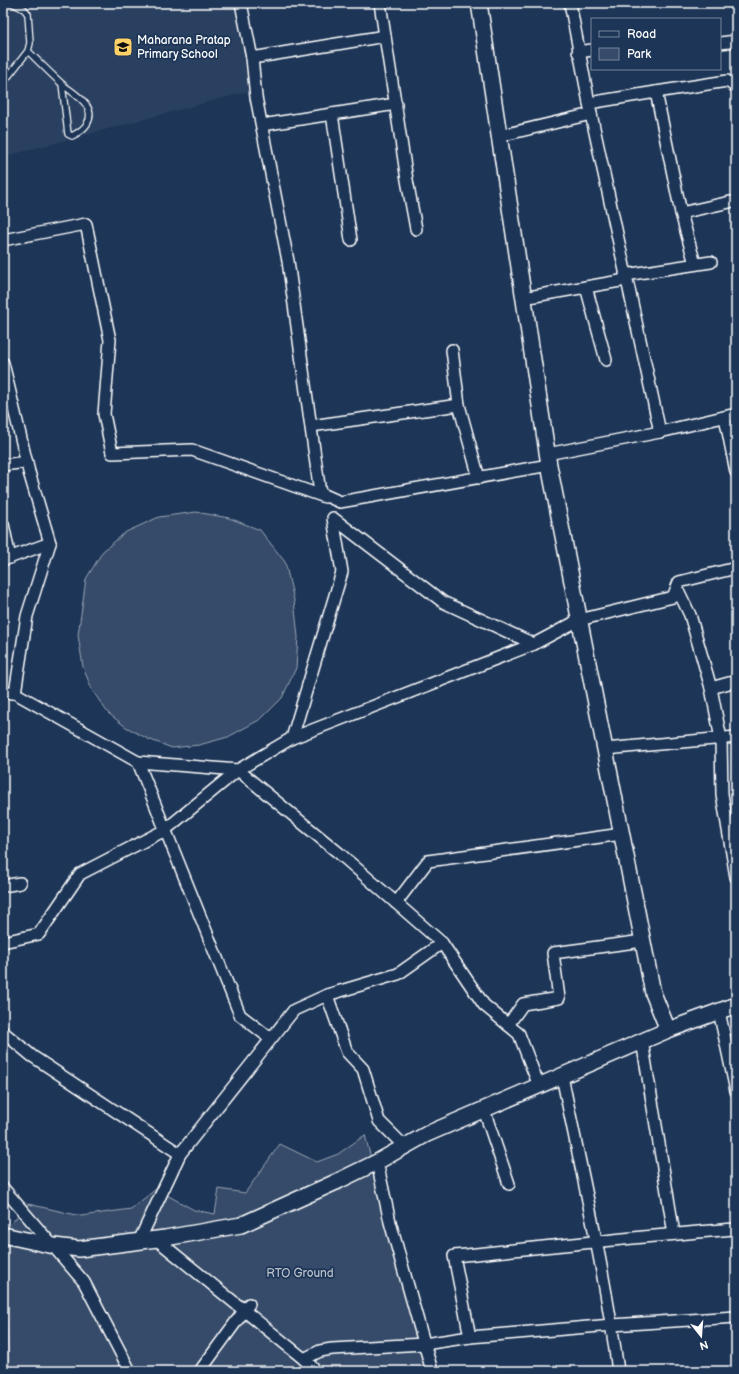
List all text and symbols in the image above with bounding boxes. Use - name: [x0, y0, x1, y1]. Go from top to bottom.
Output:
- legend: [591, 18, 721, 70]
- text: Road: [627, 27, 656, 42]
- place label: Maharana Pratap Primary School: [137, 33, 231, 62]
- school or university icon: Maharana Pratap Primary School: [112, 36, 134, 58]
- text: Park: [627, 47, 651, 62]
- park label: RTO Ground: [266, 1266, 334, 1281]
- north arrow: [681, 1316, 721, 1356]
- text: N: [698, 1338, 710, 1353]

